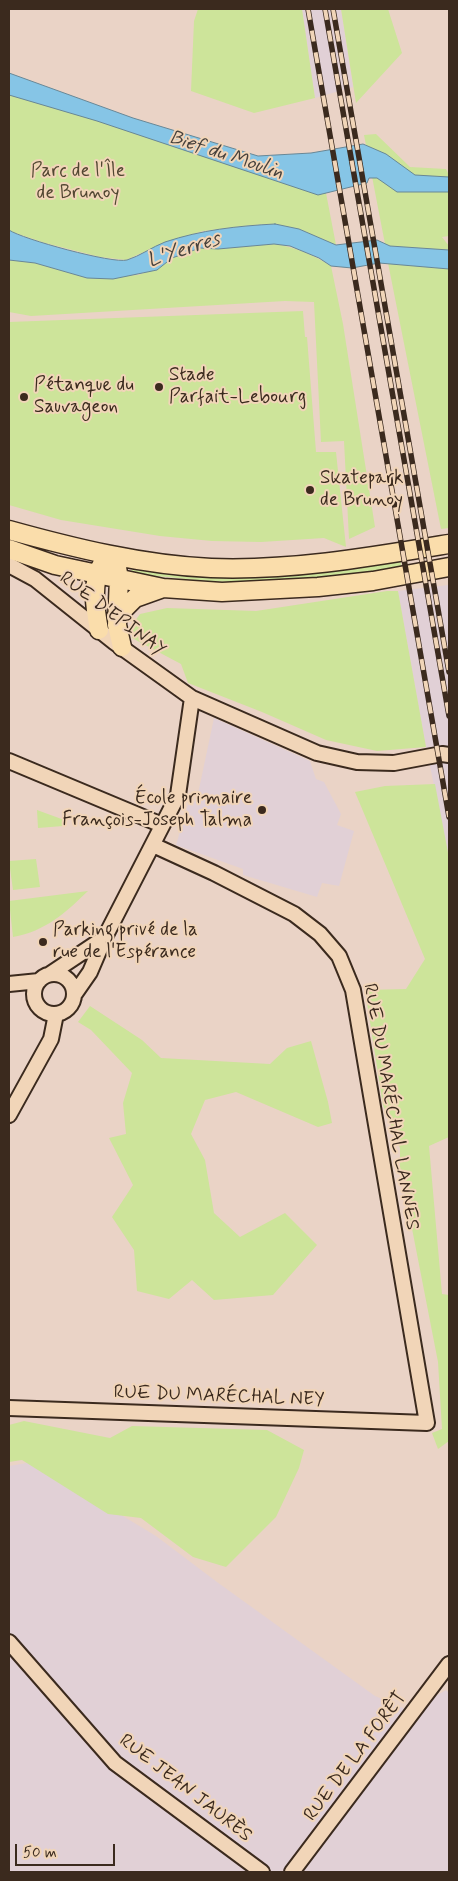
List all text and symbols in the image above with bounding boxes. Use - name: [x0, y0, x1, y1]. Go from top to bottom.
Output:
- water label: Bief du Moulin: [166, 126, 286, 186]
- park label: Parc de l'Île de Brunoy: [31, 161, 125, 205]
- water label: L'Yerres: [145, 228, 223, 274]
- place label: Stade Parfait-Lebourg: [169, 365, 306, 409]
- place label: Pétanque du Sauvageon: [34, 375, 134, 419]
- marker: Stade Parfait-Lebourg: [153, 381, 165, 393]
- marker: Pétanque du Sauvageon: [18, 391, 30, 403]
- place label: Skatepark de Brunoy: [320, 468, 403, 512]
- marker: Skatepark de Brunoy: [304, 484, 316, 496]
- street label: RUE D'EPINAY: [54, 567, 170, 663]
- place label: École primaire François-Joseph Talma: [62, 788, 252, 832]
- marker: École primaire François-Joseph Talma: [256, 804, 268, 816]
- place label: Parking privé de la rue de l'Espérance: [53, 920, 198, 964]
- marker: Parking privé de la rue de l'Espérance: [37, 936, 49, 948]
- street label: RUE DU MARÉCHAL LANNES: [357, 982, 423, 1232]
- street label: RUE DU MARÉCHAL NEY: [113, 1382, 325, 1412]
- street label: RUE DE LA FORÊT: [300, 1688, 412, 1826]
- street label: RUE JEAN JAURÈS: [114, 1730, 256, 1848]
- scale bar: [18, 1834, 118, 1866]
- text: 50 m: [23, 1843, 57, 1863]

